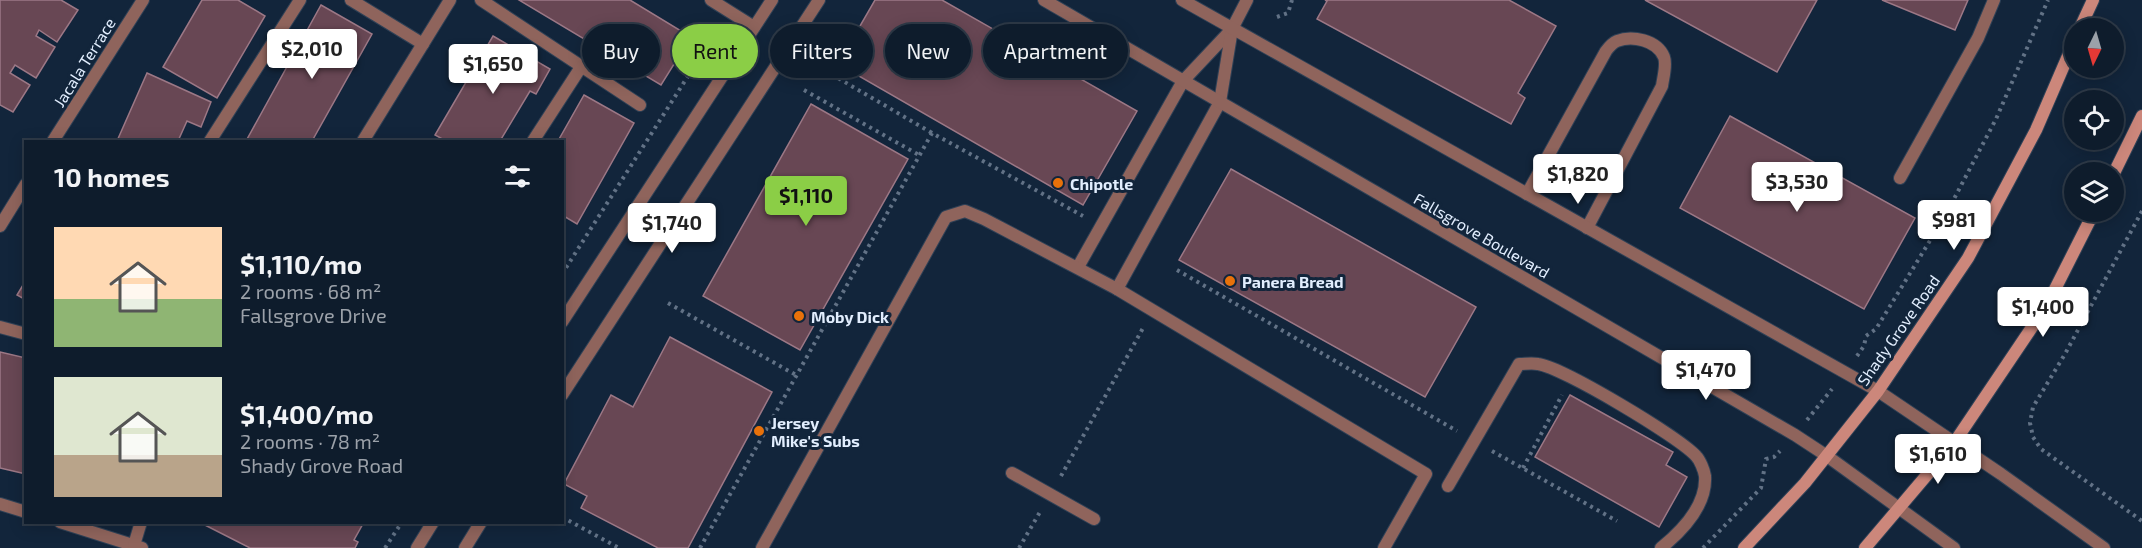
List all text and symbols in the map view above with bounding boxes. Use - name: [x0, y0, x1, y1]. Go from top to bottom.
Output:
- street label: Jacala Terrace: [49, 14, 119, 110]
- north arrow: [2064, 18, 2124, 78]
- map controls: [2064, 18, 2124, 222]
- chip: Buy: [582, 24, 660, 78]
- chip: Rent: [672, 24, 758, 78]
- chip: Filters: [770, 24, 873, 78]
- chip: New: [885, 24, 971, 78]
- chip: Apartment: [983, 24, 1128, 78]
- pin: $2,010: [263, 29, 361, 80]
- text: $2,010: [281, 36, 343, 60]
- pin: $1,650: [444, 44, 542, 95]
- text: $1,650: [463, 51, 523, 75]
- button: locate: [2064, 90, 2124, 150]
- pin: $1,820: [1529, 154, 1627, 205]
- icon: filters: [501, 160, 534, 193]
- text: 10 homes: [54, 161, 170, 192]
- text: $1,820: [1547, 161, 1609, 185]
- pin: $3,530: [1748, 162, 1846, 213]
- button: layers: [2064, 162, 2124, 222]
- text: $3,530: [1766, 169, 1828, 193]
- place label: Chipotle: [1070, 174, 1133, 193]
- pin: $1,110: [757, 176, 855, 227]
- marker: Chipotle: [1051, 176, 1065, 190]
- text: $1,110: [779, 183, 833, 207]
- street label: Fallsgrove Boulevard: [1411, 188, 1553, 282]
- pin: $981: [1918, 200, 1990, 251]
- pin: $1,740: [623, 203, 721, 254]
- text: $981: [1932, 207, 1976, 231]
- text: $1,740: [642, 210, 702, 234]
- text: $1,110/mo: [240, 248, 362, 279]
- icon: home: [102, 251, 174, 323]
- street label: Shady Grove Road: [1853, 271, 1943, 389]
- place label: Panera Bread: [1242, 272, 1344, 291]
- marker: Panera Bread: [1223, 274, 1237, 288]
- text: 2 rooms · 68 m²: [240, 279, 381, 303]
- pin: $1,400: [1994, 287, 2092, 338]
- text: $1,400: [2012, 294, 2074, 318]
- text: Fallsgrove Drive: [240, 303, 387, 327]
- place label: Moby Dick: [811, 307, 889, 327]
- marker: Moby Dick: [792, 309, 806, 323]
- pin: $1,470: [1657, 350, 1755, 401]
- text: $1,470: [1676, 357, 1736, 381]
- text: $1,400/mo: [240, 398, 374, 429]
- icon: home: [102, 401, 174, 473]
- place label: Jersey Mike's Subs: [771, 413, 860, 450]
- marker: Jersey Mike's Subs: [752, 424, 766, 438]
- text: 2 rooms · 78 m²: [240, 429, 380, 453]
- pin: $1,610: [1889, 434, 1987, 485]
- text: $1,610: [1909, 441, 1967, 465]
- text: Shady Grove Road: [240, 453, 403, 477]

